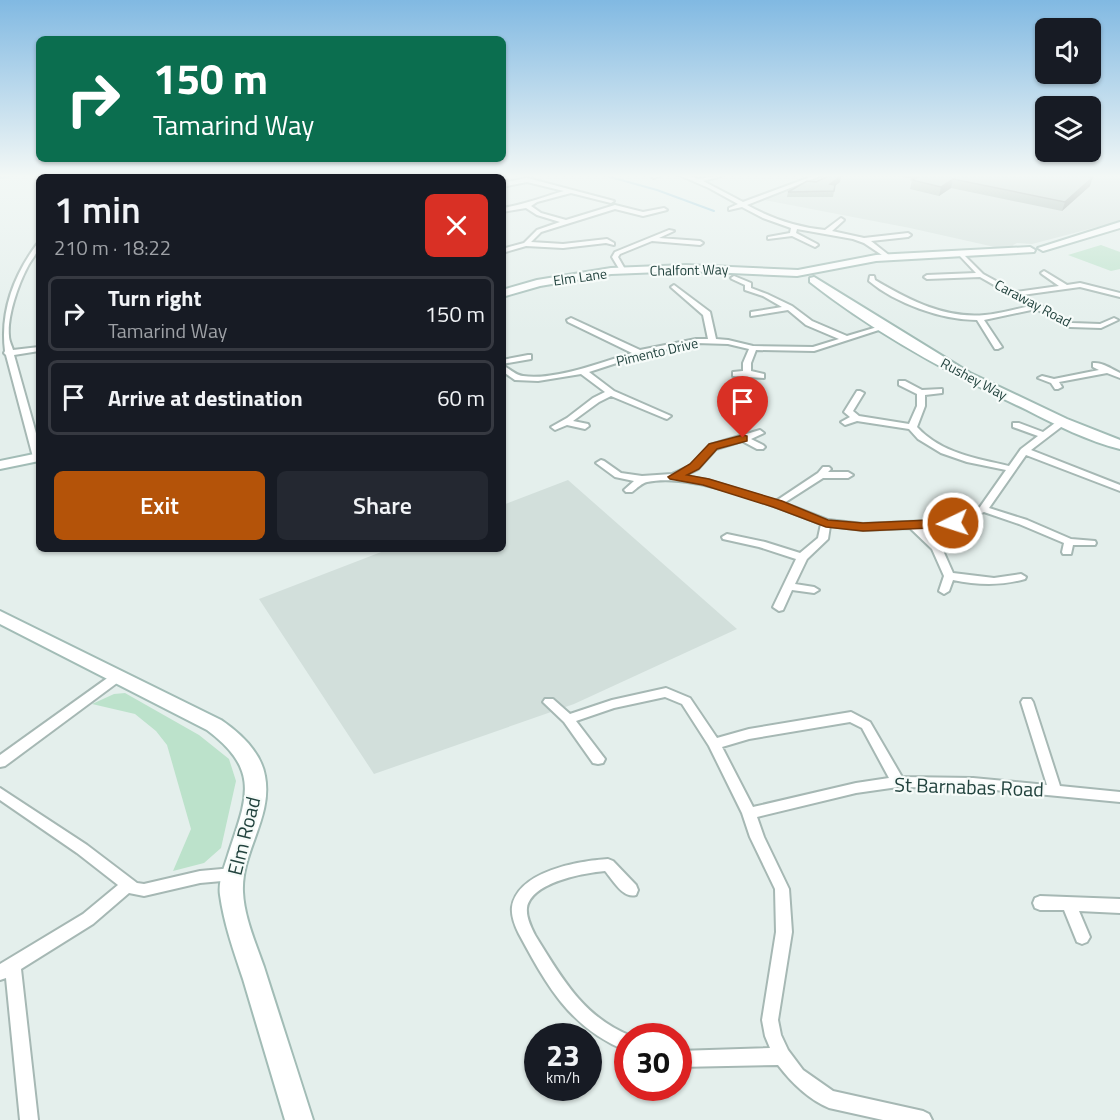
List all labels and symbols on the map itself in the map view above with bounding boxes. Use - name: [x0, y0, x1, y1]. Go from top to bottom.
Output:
- street label: Chalfont Way: [649, 258, 729, 281]
- street label: Elm Lane: [552, 262, 608, 291]
- street label: Caraway Road: [991, 274, 1075, 332]
- street label: Pimento Drive: [614, 332, 700, 371]
- street label: Rushey Way: [937, 352, 1011, 405]
- pin: [717, 376, 768, 438]
- position arrow: [921, 491, 985, 555]
- street label: St Barnabas Road: [894, 768, 1044, 805]
- street label: Elm Road: [219, 793, 268, 878]
- speed limit sign: 30: [614, 1023, 692, 1101]

